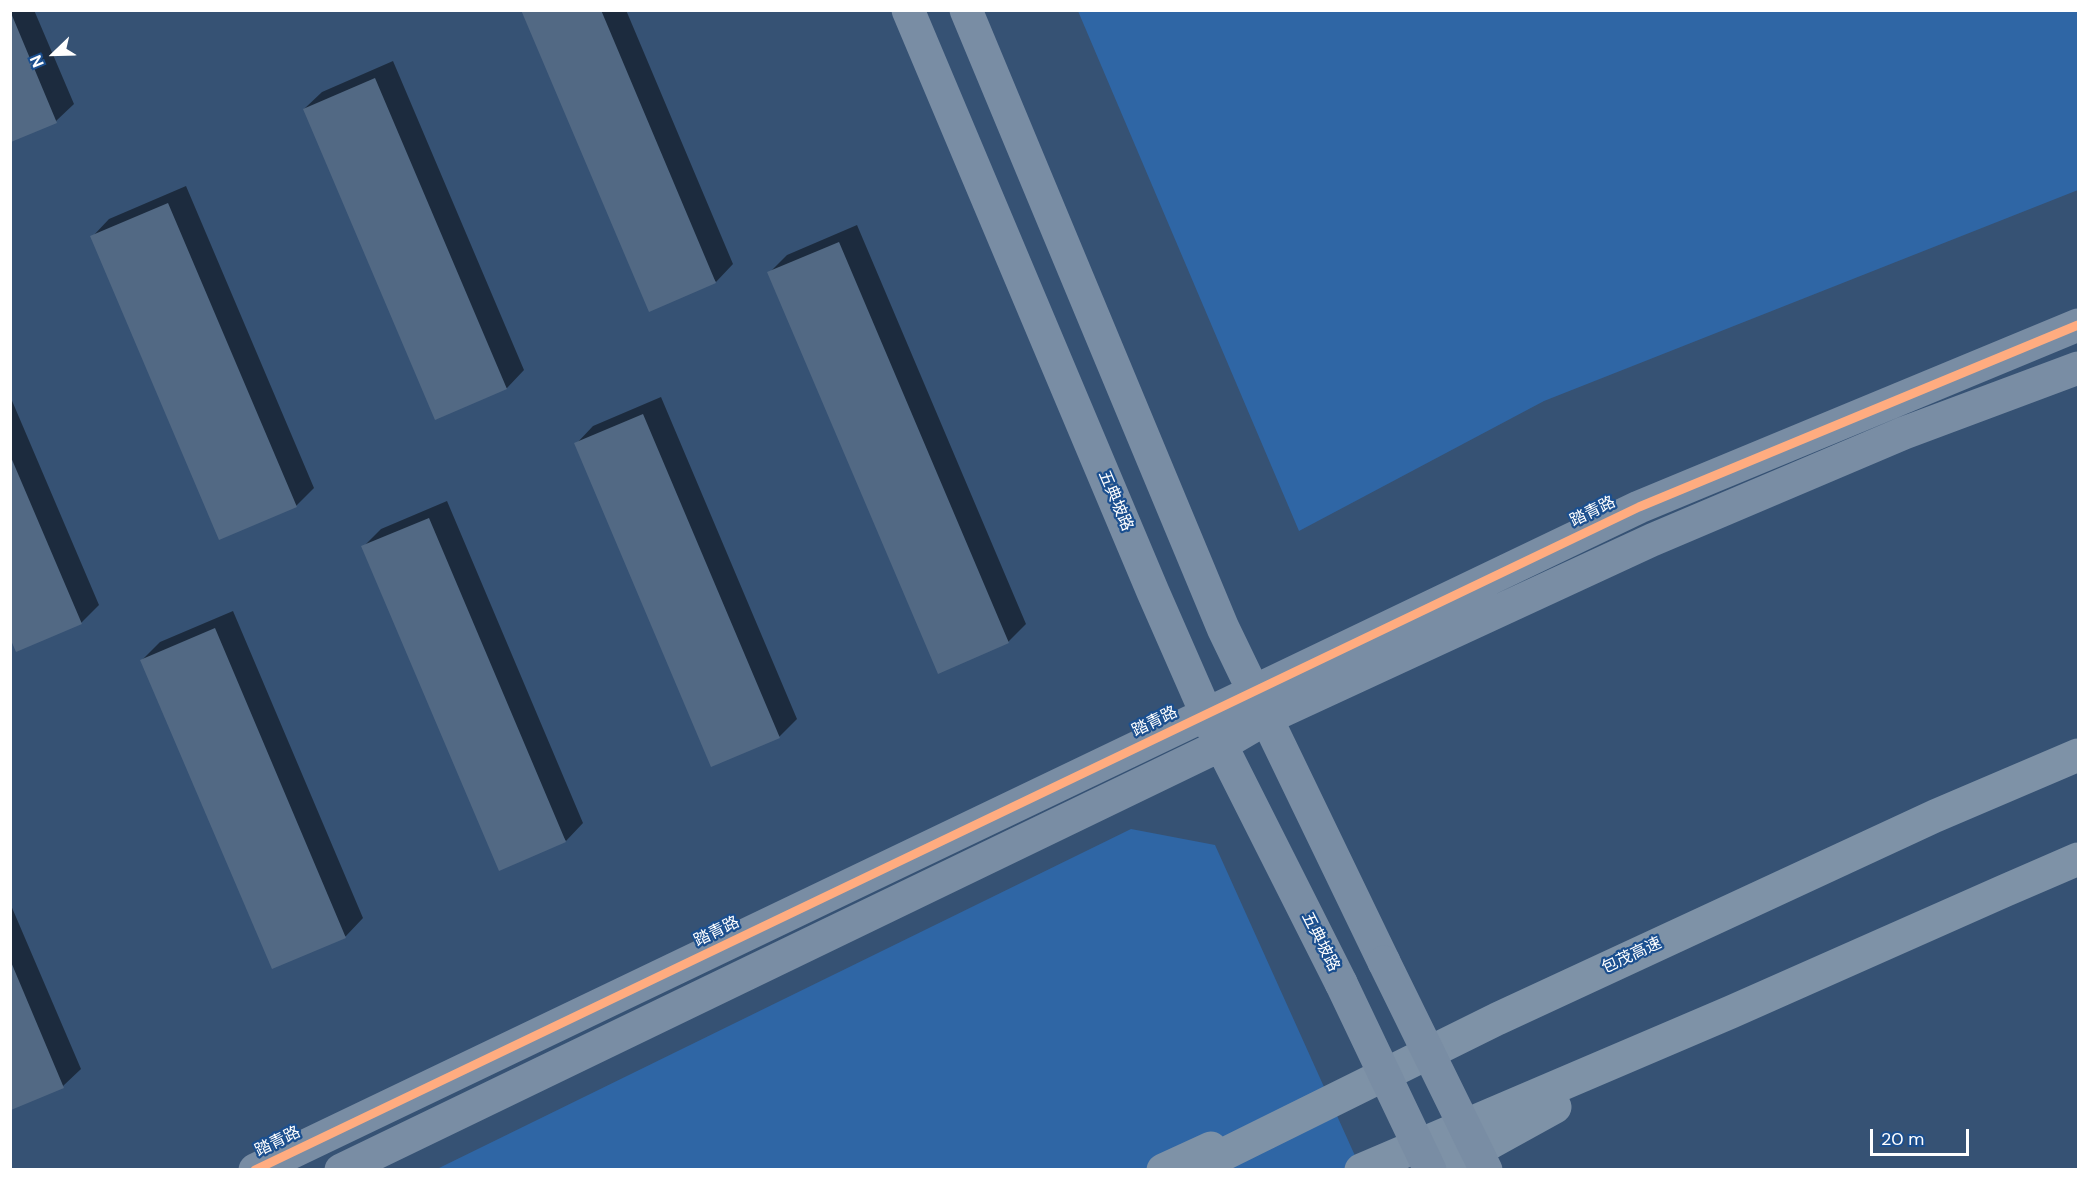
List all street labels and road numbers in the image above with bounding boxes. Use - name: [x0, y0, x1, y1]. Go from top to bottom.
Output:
- street label: 五典坡路: [1094, 468, 1136, 534]
- street label: 踏青路: [1567, 493, 1619, 531]
- street label: 踏青路: [1129, 703, 1181, 741]
- street label: 五典坡路: [1297, 909, 1343, 975]
- street label: 踏青路: [691, 913, 743, 951]
- street label: 包茂高速: [1599, 934, 1665, 978]
- street label: 踏青路: [252, 1123, 304, 1161]

